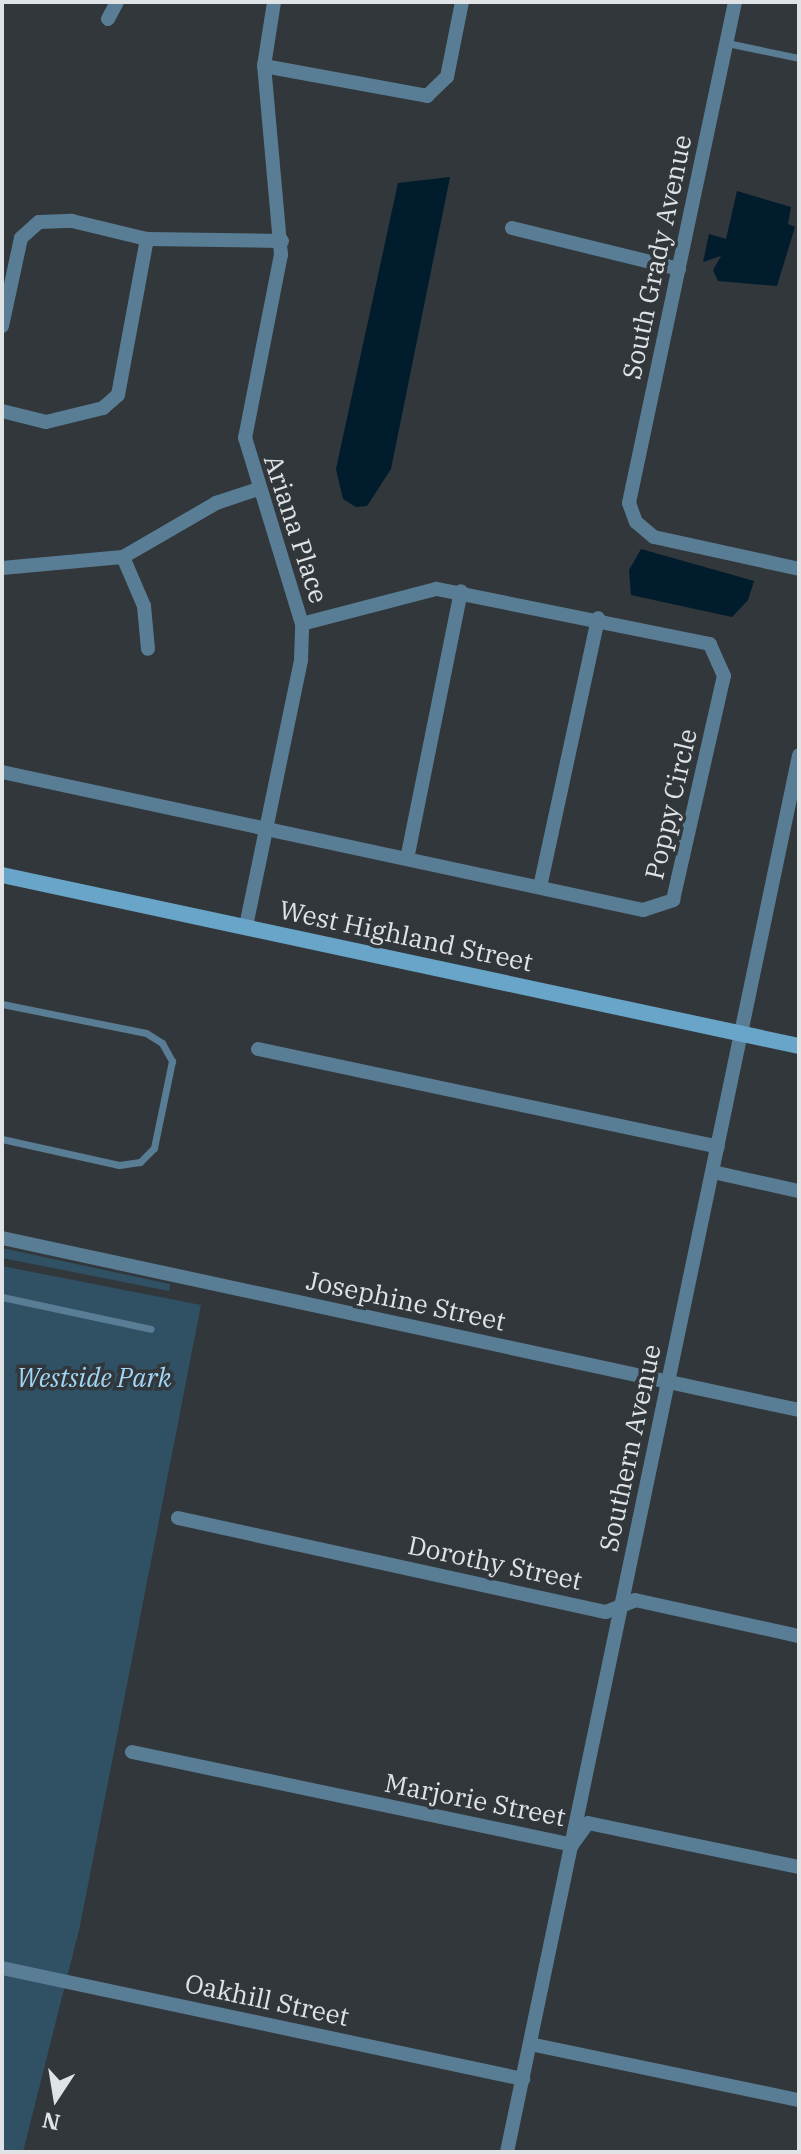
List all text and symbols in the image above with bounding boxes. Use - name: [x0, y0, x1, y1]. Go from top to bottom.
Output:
- street label: South Grady Avenue: [616, 132, 698, 382]
- street label: Ariana Place: [257, 451, 335, 607]
- street label: Poppy Circle: [638, 726, 704, 882]
- street label: West Highland Street: [277, 894, 535, 978]
- street label: Josephine Street: [304, 1265, 508, 1337]
- street label: Southern Avenue: [593, 1342, 667, 1554]
- park label: Westside Park: [16, 1362, 172, 1394]
- street label: Dorothy Street: [405, 1529, 585, 1597]
- street label: Marjorie Street: [382, 1767, 568, 1833]
- street label: Oakhill Street: [182, 1967, 352, 2033]
- north arrow: [16, 2058, 96, 2138]
- text: N: [39, 2106, 62, 2138]

